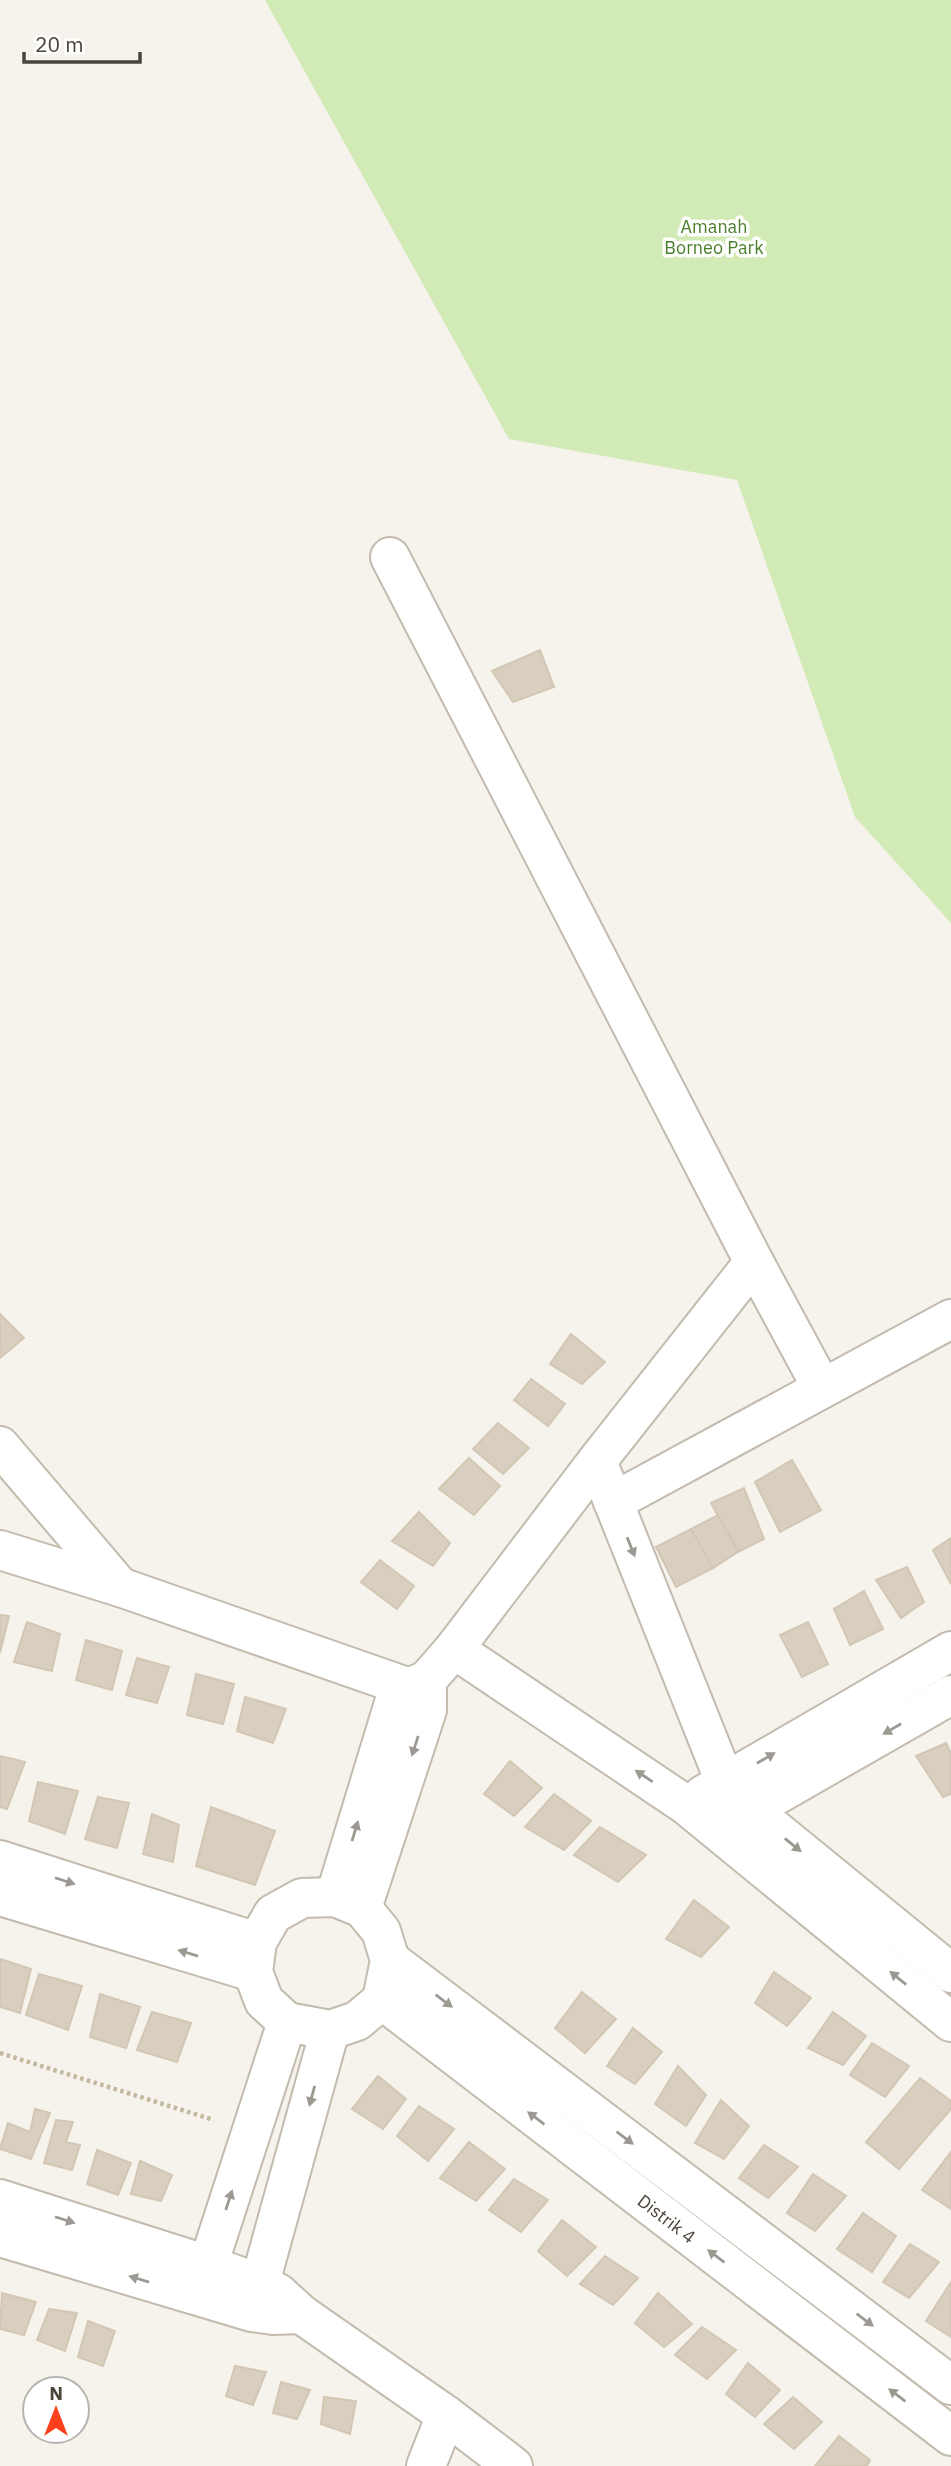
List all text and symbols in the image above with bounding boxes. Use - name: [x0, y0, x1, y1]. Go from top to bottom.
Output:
- scale bar: [24, 21, 140, 65]
- text: 20 m: [35, 30, 84, 58]
- park label: Amanah Borneo Park: [664, 215, 764, 259]
- one-way arrow: [626, 1537, 637, 1558]
- one-way arrow: [882, 1723, 901, 1735]
- one-way arrow: [409, 1736, 420, 1757]
- one-way arrow: [757, 1752, 776, 1764]
- one-way arrow: [634, 1770, 653, 1783]
- one-way arrow: [350, 1821, 360, 1842]
- one-way arrow: [784, 1837, 802, 1852]
- one-way arrow: [55, 1876, 76, 1886]
- one-way arrow: [177, 1947, 198, 1957]
- one-way arrow: [890, 1971, 908, 1986]
- one-way arrow: [435, 1993, 453, 2007]
- one-way arrow: [306, 2085, 317, 2107]
- one-way arrow: [526, 2111, 545, 2125]
- one-way arrow: [616, 2131, 634, 2146]
- one-way arrow: [224, 2189, 235, 2210]
- street label: Distrik 4: [633, 2189, 701, 2248]
- one-way arrow: [55, 2215, 76, 2225]
- one-way arrow: [708, 2249, 726, 2264]
- one-way arrow: [129, 2274, 150, 2284]
- one-way arrow: [856, 2313, 874, 2328]
- north arrow: [21, 2375, 91, 2445]
- text: N: [49, 2381, 63, 2405]
- one-way arrow: [888, 2388, 906, 2402]

